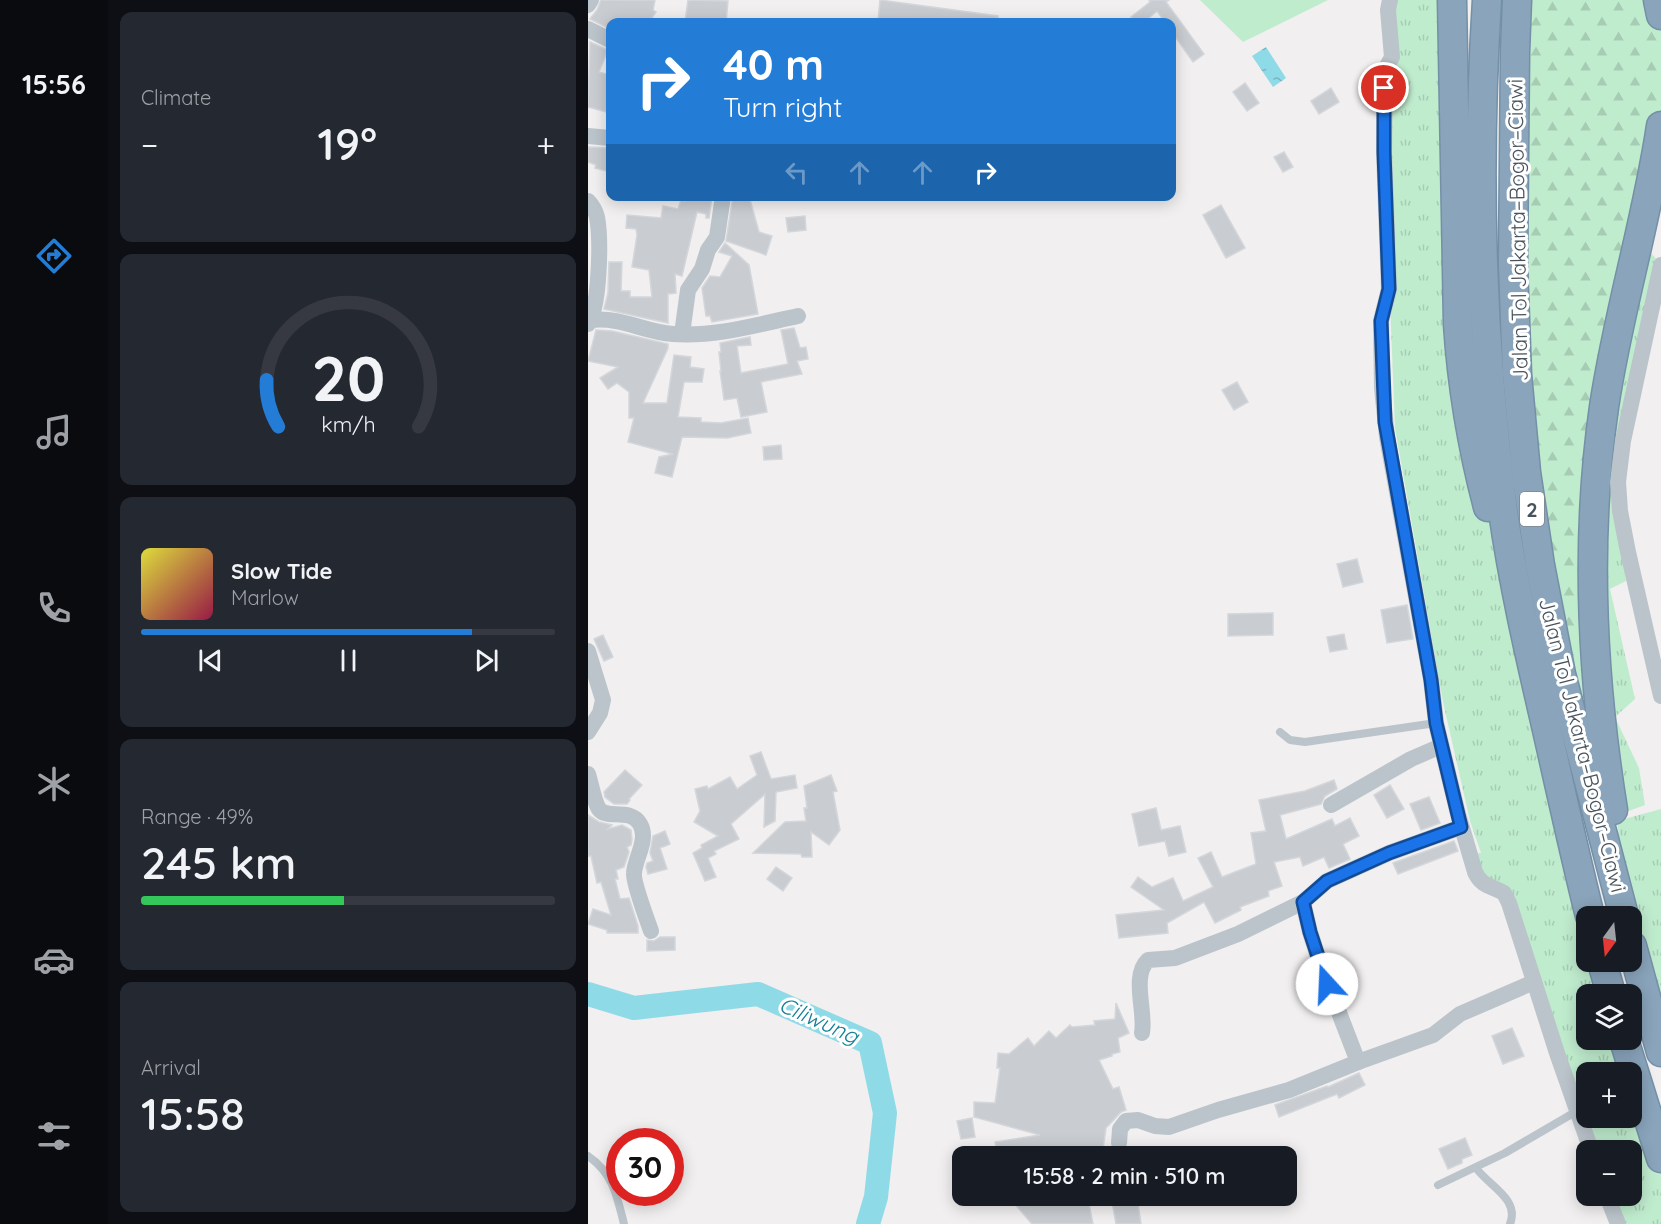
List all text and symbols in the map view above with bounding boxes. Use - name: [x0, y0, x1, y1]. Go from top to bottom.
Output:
- text: 40 m: [723, 38, 824, 91]
- icon: right: [624, 42, 702, 120]
- pin: [1358, 62, 1409, 113]
- text: 15:56: [22, 67, 86, 101]
- icon: arrive: [1367, 71, 1400, 104]
- street label: Jalan Tol Jakarta–Bogor–Ciawi: [1501, 79, 1533, 381]
- text: Climate: [141, 85, 211, 110]
- text: Turn right: [723, 90, 842, 124]
- text: 19°: [318, 115, 377, 171]
- text: −: [141, 124, 158, 165]
- text: +: [536, 124, 555, 165]
- icon: left: [780, 156, 813, 189]
- icon: ahead: [843, 156, 876, 189]
- icon: ahead: [906, 156, 939, 189]
- icon: right: [969, 156, 1002, 189]
- icon: directions: [33, 235, 75, 277]
- text: 20: [311, 339, 385, 417]
- icon: music: [33, 411, 75, 453]
- text: km/h: [321, 411, 375, 437]
- road number: 2: [1520, 492, 1544, 526]
- text: Slow Tide: [231, 557, 332, 585]
- text: Marlow: [231, 585, 299, 610]
- icon: phone: [33, 587, 75, 629]
- street label: Jalan Tol Jakarta–Bogor–Ciawi: [1534, 595, 1632, 895]
- icon: previous: [194, 644, 227, 677]
- icon: pause: [332, 644, 365, 677]
- icon: next: [470, 644, 503, 677]
- icon: climate: [33, 763, 75, 805]
- text: Range · 49%: [141, 804, 253, 829]
- text: 245 km: [141, 834, 296, 890]
- north arrow: [1576, 906, 1642, 972]
- map controls: [1576, 906, 1642, 1206]
- icon: car: [33, 939, 75, 981]
- position arrow: [1295, 952, 1359, 1016]
- button: layers: [1576, 984, 1642, 1050]
- water label: Ciliwung: [775, 990, 864, 1050]
- text: Arrival: [141, 1055, 201, 1080]
- button: +: [1576, 1062, 1642, 1128]
- text: 15:58: [141, 1085, 245, 1141]
- icon: filters: [33, 1115, 75, 1157]
- speed limit sign: 30: [606, 1128, 684, 1206]
- button: −: [1576, 1140, 1642, 1206]
- text: 15:58 · 2 min · 510 m: [1024, 1162, 1225, 1190]

